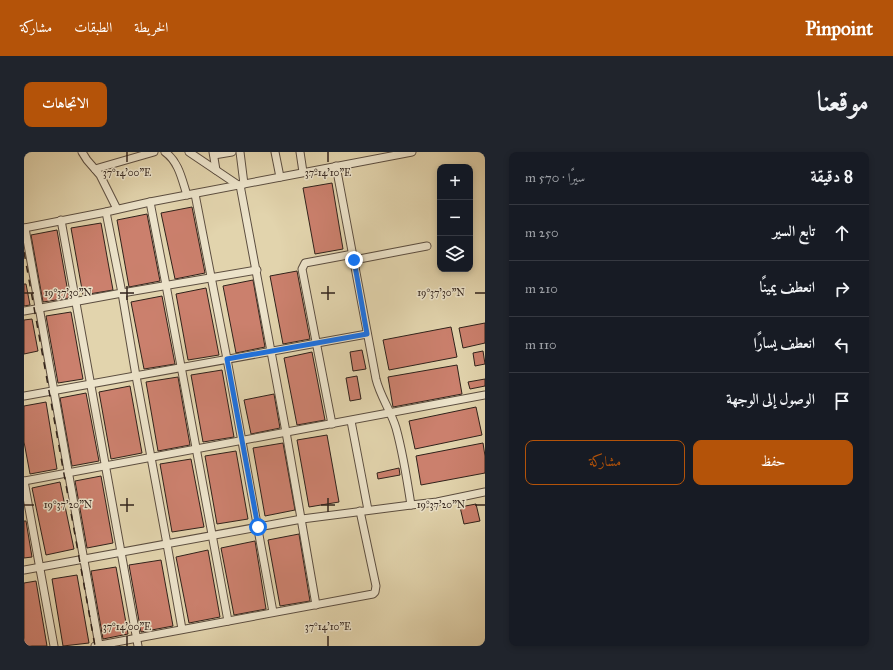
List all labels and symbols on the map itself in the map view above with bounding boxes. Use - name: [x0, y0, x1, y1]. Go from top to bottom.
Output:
- text: 37°14'00"E: [103, 167, 151, 179]
- text: 37°14'10"E: [305, 167, 351, 179]
- route end: [345, 251, 363, 269]
- text: 19°37'30"N: [44, 287, 92, 299]
- text: 19°37'30"N: [417, 287, 465, 299]
- text: 19°37'20"N: [44, 499, 93, 511]
- text: 19°37'20"N: [417, 499, 466, 511]
- route start: [249, 518, 267, 536]
- text: 37°14'00"E: [103, 621, 151, 633]
- text: 37°14'10"E: [305, 621, 351, 633]

